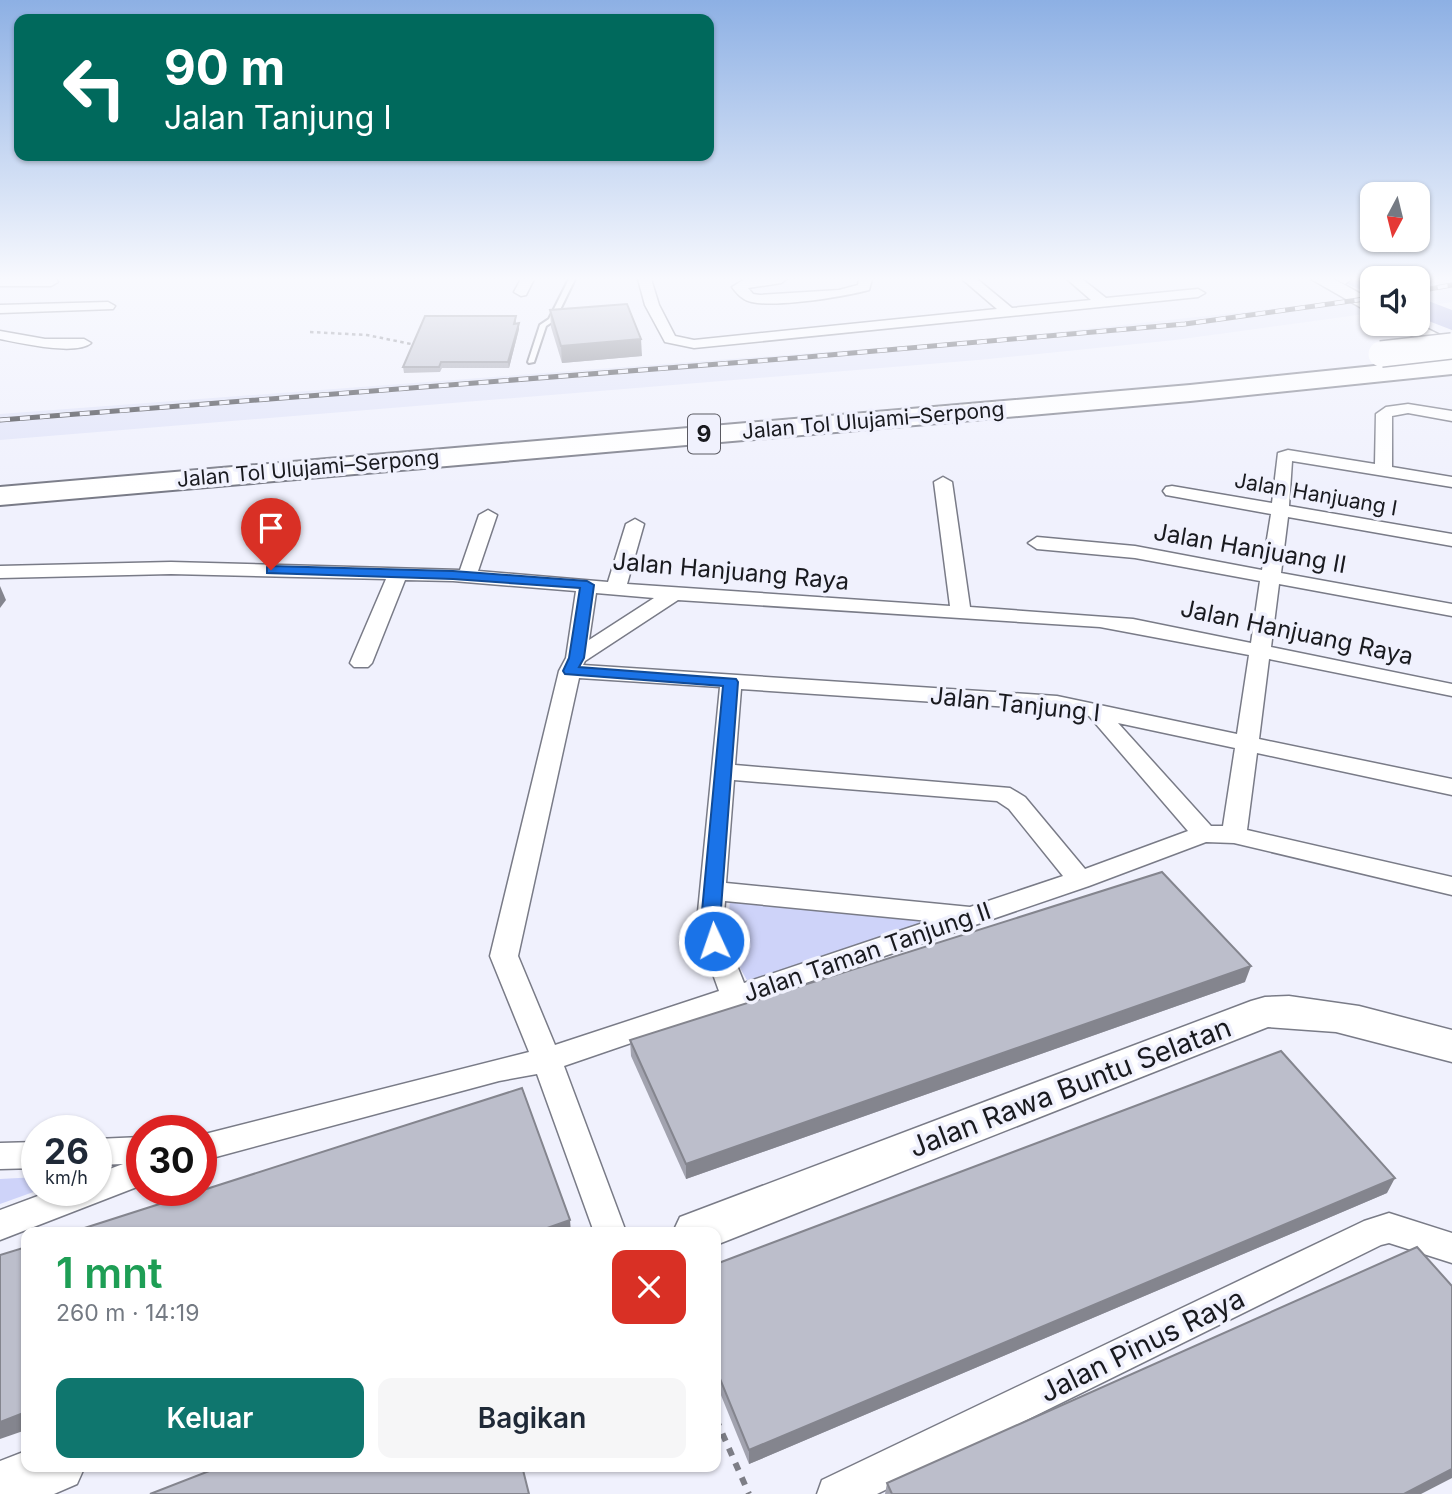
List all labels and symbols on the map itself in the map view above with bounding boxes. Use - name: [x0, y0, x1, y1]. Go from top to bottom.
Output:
- north arrow: [1360, 182, 1430, 252]
- street label: Jalan Tol Ulujami–Serpong: [741, 396, 1005, 444]
- road number: 9: [688, 414, 720, 454]
- street label: Jalan Tol Ulujami–Serpong: [176, 444, 440, 492]
- street label: Jalan Hanjuang I: [1233, 467, 1399, 521]
- pin: [241, 498, 301, 570]
- street label: Jalan Hanjuang II: [1152, 517, 1348, 579]
- street label: Jalan Hanjuang Raya: [612, 546, 850, 596]
- street label: Jalan Hanjuang Raya: [1178, 593, 1416, 671]
- street label: Jalan Tanjung I: [929, 681, 1101, 727]
- street label: Jalan Taman Tanjung II: [739, 896, 995, 1008]
- position arrow: [677, 904, 751, 978]
- street label: Jalan Rawa Buntu Selatan: [904, 1010, 1236, 1164]
- speed limit sign: 30: [126, 1115, 217, 1206]
- street label: Jalan Pinus Raya: [1034, 1281, 1250, 1409]

